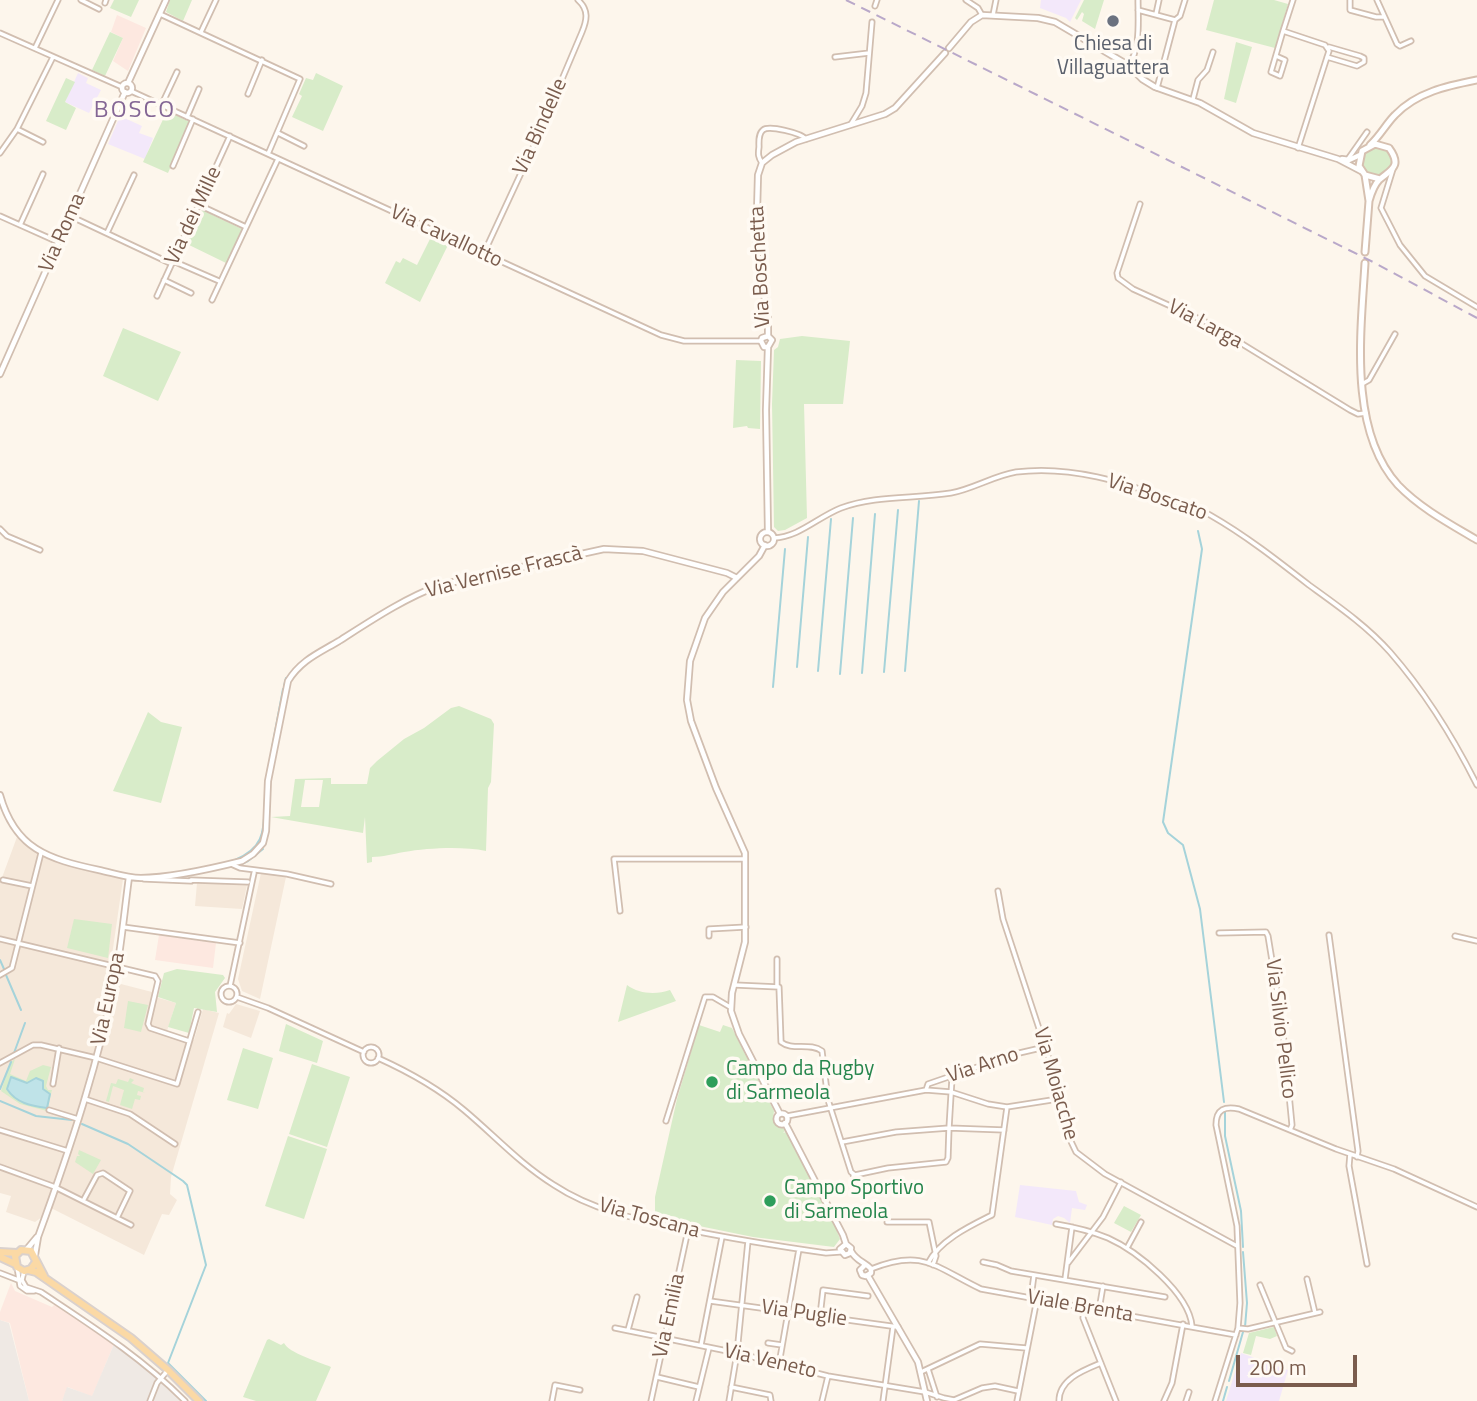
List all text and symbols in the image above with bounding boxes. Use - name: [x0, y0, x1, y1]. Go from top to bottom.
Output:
- marker: Chiesa di Villaguattera: [1105, 13, 1121, 29]
- place label: Chiesa di Villaguattera: [1057, 32, 1169, 82]
- street label: Via Bindelle: [509, 75, 573, 179]
- district label: BOSCO: [94, 97, 176, 125]
- street label: Via dei Mille: [160, 163, 228, 269]
- street label: Via Roma: [34, 190, 92, 276]
- street label: Via Cavallotto: [386, 200, 506, 274]
- street label: Via Boschetta: [745, 205, 777, 329]
- street label: Via Larga: [1163, 295, 1247, 355]
- street label: Via Boscato: [1104, 469, 1210, 527]
- street label: Via Vernise Frascà: [423, 541, 585, 605]
- street label: Via Europa: [87, 950, 131, 1048]
- street label: Via Silvio Pellico: [1259, 958, 1301, 1100]
- street label: Via Moiacche: [1027, 1025, 1083, 1143]
- street label: Via Arno: [944, 1043, 1022, 1089]
- place label: Campo da Rugby di Sarmeola: [726, 1057, 874, 1107]
- marker: Campo da Rugby di Sarmeola: [704, 1074, 720, 1090]
- place label: Campo Sportivo di Sarmeola: [784, 1176, 924, 1226]
- street label: Via Toscana: [596, 1193, 702, 1245]
- marker: Campo Sportivo di Sarmeola: [762, 1193, 778, 1209]
- street label: Via Emilia: [649, 1271, 691, 1361]
- street label: Viale Brenta: [1025, 1285, 1135, 1329]
- street label: Via Puglie: [759, 1296, 849, 1332]
- street label: Via Veneto: [721, 1339, 819, 1385]
- scale bar: [1239, 1342, 1360, 1386]
- text: 200 m: [1249, 1351, 1306, 1383]

